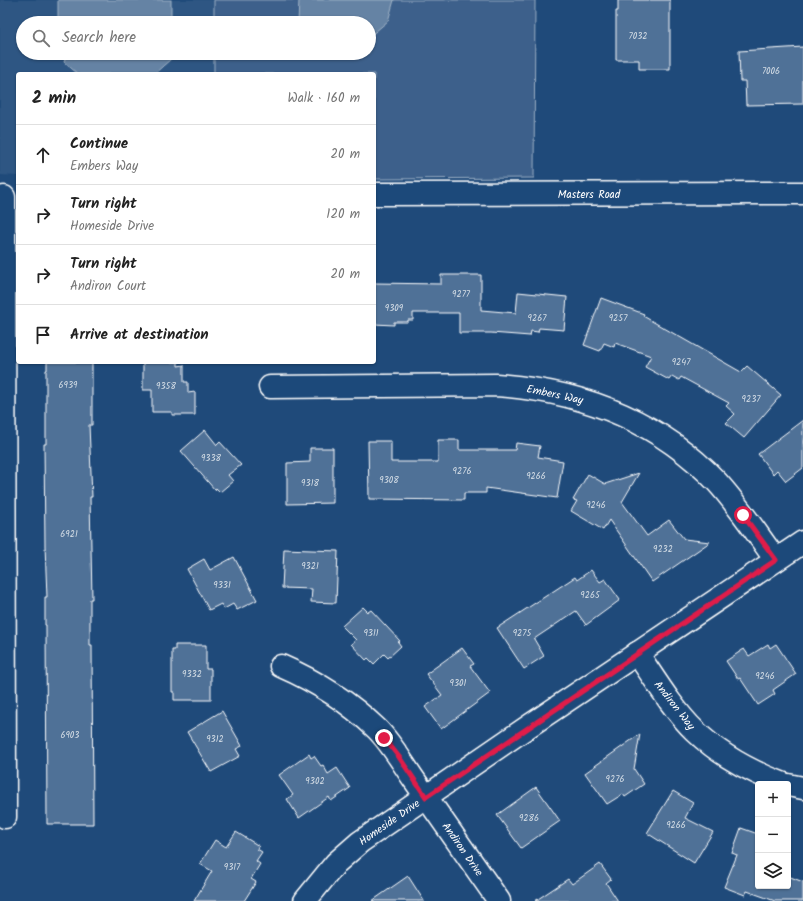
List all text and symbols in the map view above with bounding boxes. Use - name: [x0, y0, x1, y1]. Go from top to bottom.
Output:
- search box: [16, 16, 376, 60]
- text: Search here: [62, 26, 136, 50]
- icon: search: [30, 27, 52, 49]
- house number: 7032: [628, 29, 648, 44]
- house number: 7006: [762, 64, 780, 79]
- text: 2 min: [32, 85, 76, 112]
- text: Walk · 160 m: [288, 88, 360, 109]
- text: Continue: [70, 132, 128, 156]
- icon: ahead: [32, 144, 54, 166]
- text: 20 m: [330, 144, 360, 165]
- text: Embers Way: [70, 156, 138, 177]
- street label: Masters Road: [558, 186, 621, 204]
- text: Turn right: [70, 192, 137, 216]
- icon: right: [32, 204, 54, 226]
- text: 120 m: [326, 204, 360, 225]
- text: Homeside Drive: [70, 216, 154, 237]
- text: Turn right: [70, 252, 137, 276]
- icon: right: [32, 264, 54, 286]
- text: 20 m: [330, 264, 360, 285]
- text: Andiron Court: [70, 276, 146, 297]
- house number: 9277: [452, 287, 471, 302]
- house number: 9309: [385, 301, 404, 316]
- house number: 9267: [528, 311, 547, 326]
- house number: 9257: [609, 311, 628, 326]
- text: Arrive at destination: [70, 323, 209, 347]
- icon: arrive: [32, 324, 54, 346]
- house number: 9247: [672, 355, 691, 370]
- house number: 6939: [59, 378, 78, 393]
- house number: 9358: [156, 379, 176, 394]
- street label: Embers Way: [525, 380, 586, 410]
- house number: 9237: [742, 392, 761, 407]
- house number: 9338: [201, 451, 222, 466]
- house number: 9276: [453, 464, 471, 479]
- house number: 9266: [526, 469, 546, 484]
- house number: 9308: [379, 473, 399, 488]
- house number: 9318: [301, 476, 319, 491]
- house number: 9246: [586, 498, 606, 513]
- route start: [734, 506, 752, 524]
- house number: 6921: [60, 527, 78, 542]
- house number: 9232: [653, 542, 673, 557]
- house number: 9321: [301, 559, 319, 574]
- house number: 9331: [213, 578, 231, 593]
- house number: 9265: [580, 588, 601, 603]
- house number: 9311: [363, 626, 379, 641]
- house number: 9275: [513, 626, 532, 641]
- house number: 9332: [182, 667, 202, 682]
- house number: 9246: [755, 669, 775, 684]
- house number: 9301: [450, 676, 467, 691]
- street label: Andiron Way: [649, 677, 700, 735]
- house number: 6903: [60, 728, 80, 743]
- route end: [375, 729, 393, 747]
- house number: 9312: [206, 732, 224, 747]
- house number: 9276: [606, 772, 624, 787]
- house number: 9302: [305, 774, 325, 789]
- map controls: [755, 781, 791, 889]
- button: +: [755, 781, 791, 817]
- street label: Homeside Drive: [355, 795, 424, 851]
- house number: 9286: [519, 811, 539, 826]
- button: −: [755, 817, 791, 853]
- house number: 9266: [666, 818, 686, 833]
- street label: Andiron Drive: [437, 819, 488, 880]
- button: layers: [755, 853, 791, 889]
- house number: 9317: [224, 860, 241, 875]

